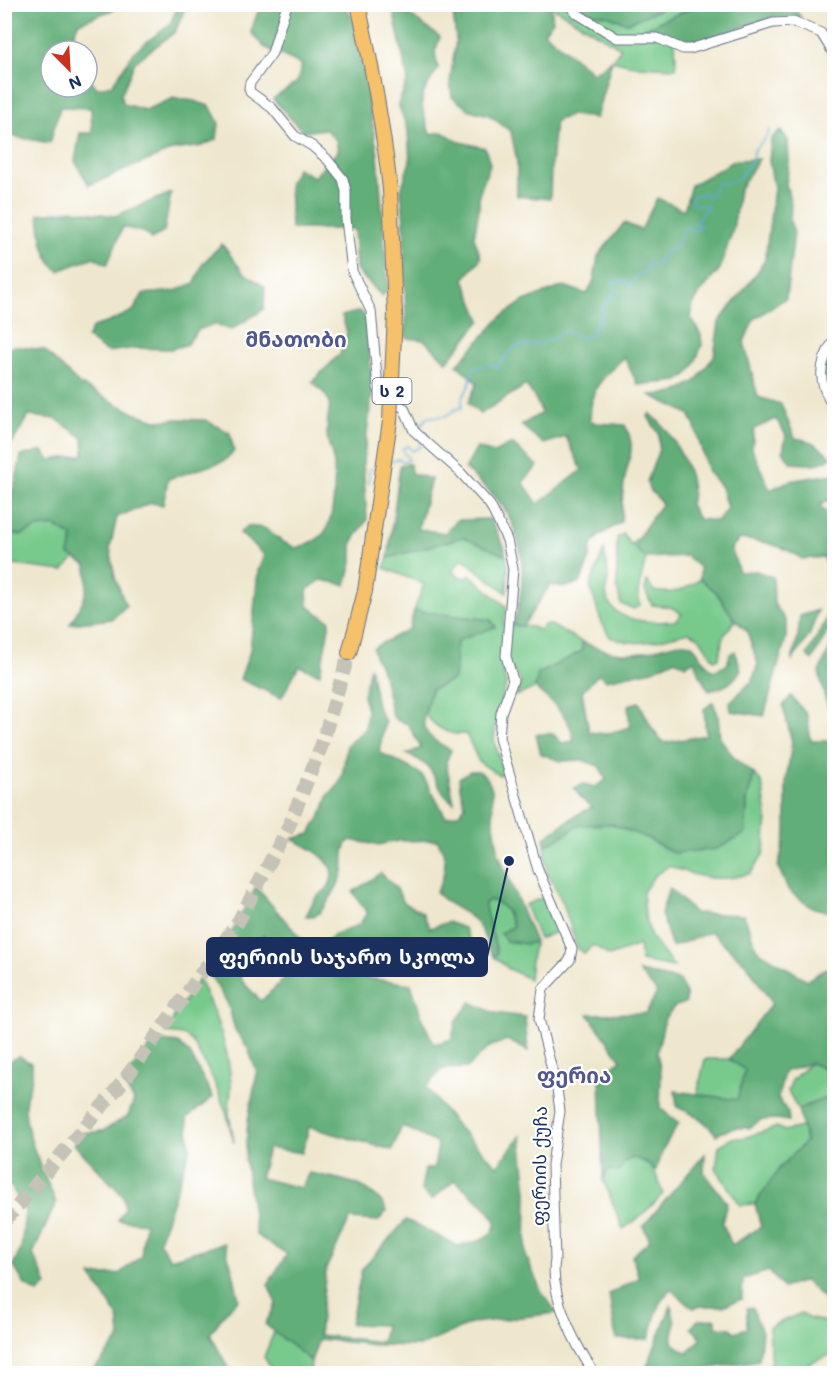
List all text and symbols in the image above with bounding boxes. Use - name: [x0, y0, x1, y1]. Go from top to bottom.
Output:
- north arrow: [39, 39, 99, 99]
- text: N: [65, 71, 85, 95]
- district label: მნათობი: [245, 325, 347, 352]
- road number: ს 2: [372, 378, 412, 404]
- callout: ფერიის საჯარო სკოლა: [207, 938, 487, 976]
- text: ფერიის საჯარო სკოლა: [219, 943, 475, 969]
- district label: ფერია: [537, 1061, 611, 1088]
- street label: ფერიის ქუჩა: [526, 1106, 552, 1226]

